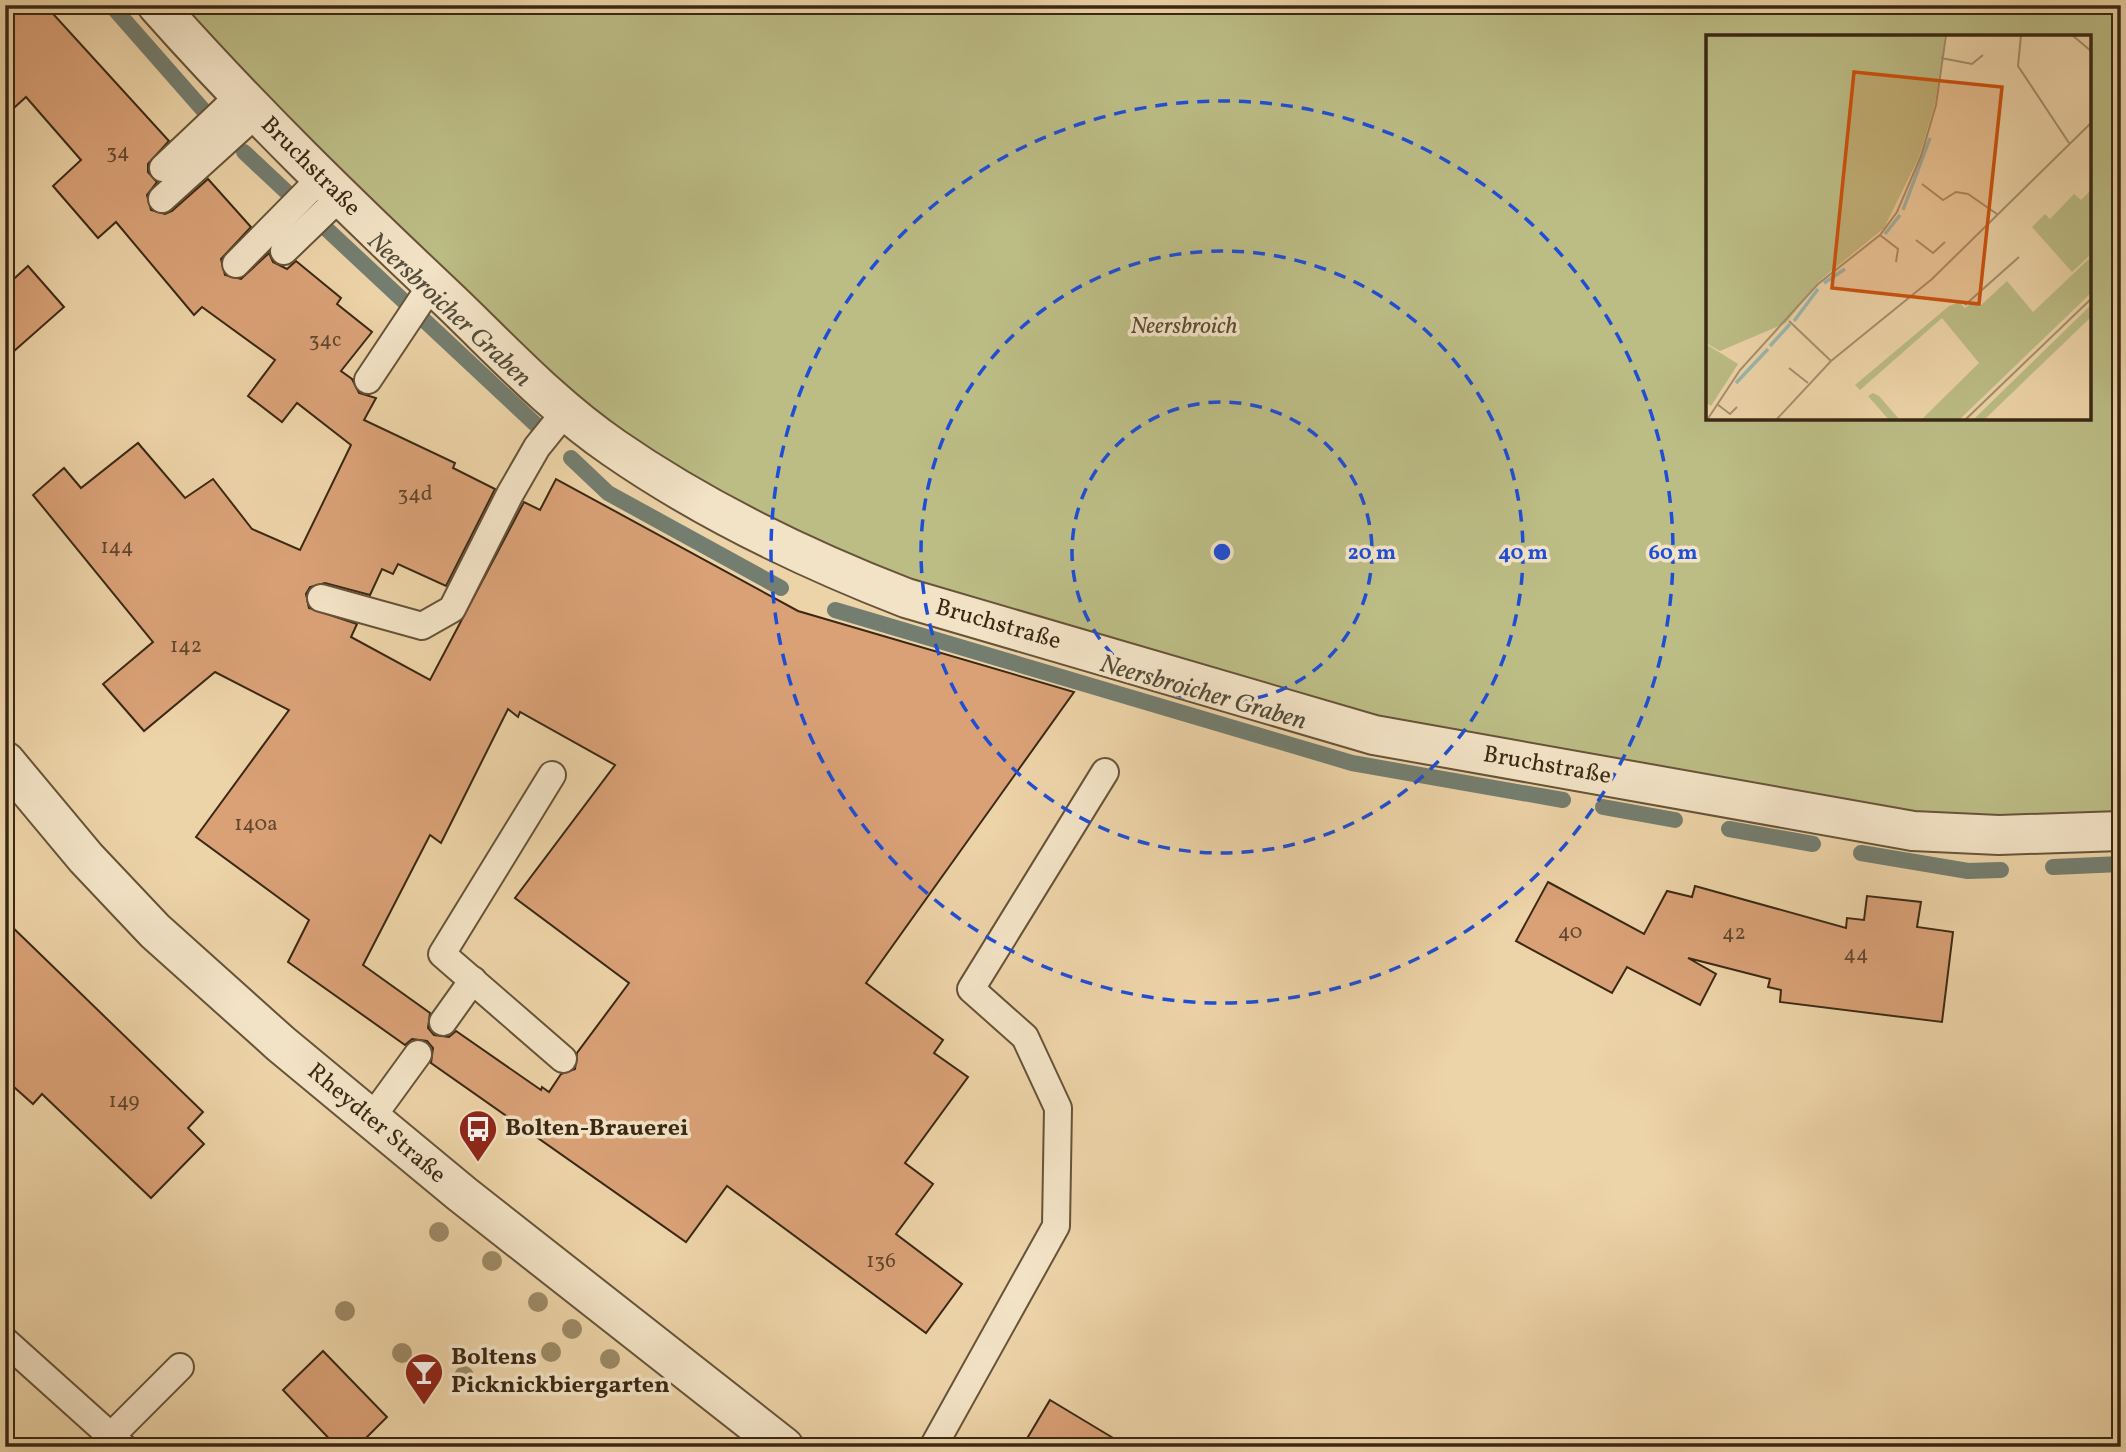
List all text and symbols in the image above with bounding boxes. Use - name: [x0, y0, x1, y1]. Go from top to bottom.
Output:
- inset map: [1706, 35, 2091, 420]
- street label: Bruchstraße: [252, 109, 368, 225]
- house number: 34: [106, 138, 130, 167]
- water label: Neersbroicher Graben: [359, 224, 539, 396]
- park label: Neersbroich: [1131, 310, 1237, 344]
- house number: 34c: [309, 326, 341, 355]
- house number: 34d: [397, 480, 433, 509]
- house number: 144: [100, 533, 134, 562]
- text: 20 m: [1348, 539, 1396, 568]
- text: 40 m: [1498, 539, 1548, 568]
- text: 60 m: [1649, 539, 1697, 568]
- centre of rings: [1210, 540, 1234, 564]
- street label: Bruchstraße: [931, 591, 1065, 659]
- house number: 142: [170, 632, 202, 661]
- water label: Neersbroicher Graben: [1096, 646, 1310, 740]
- street label: Bruchstraße: [1480, 738, 1614, 794]
- house number: 140a: [234, 810, 278, 839]
- house number: 40: [1558, 918, 1582, 947]
- house number: 42: [1722, 919, 1746, 948]
- house number: 44: [1843, 940, 1869, 969]
- street label: Rheydter Straße: [299, 1056, 453, 1192]
- house number: 149: [109, 1087, 140, 1116]
- bus stop icon: Bolten-Brauerei: [457, 1108, 499, 1163]
- place label: Bolten-Brauerei: [505, 1112, 688, 1146]
- house number: 136: [866, 1247, 896, 1276]
- place label: Boltens Picknickbiergarten: [451, 1341, 670, 1403]
- bar icon: Boltens Picknickbiergarten: [403, 1351, 445, 1406]

